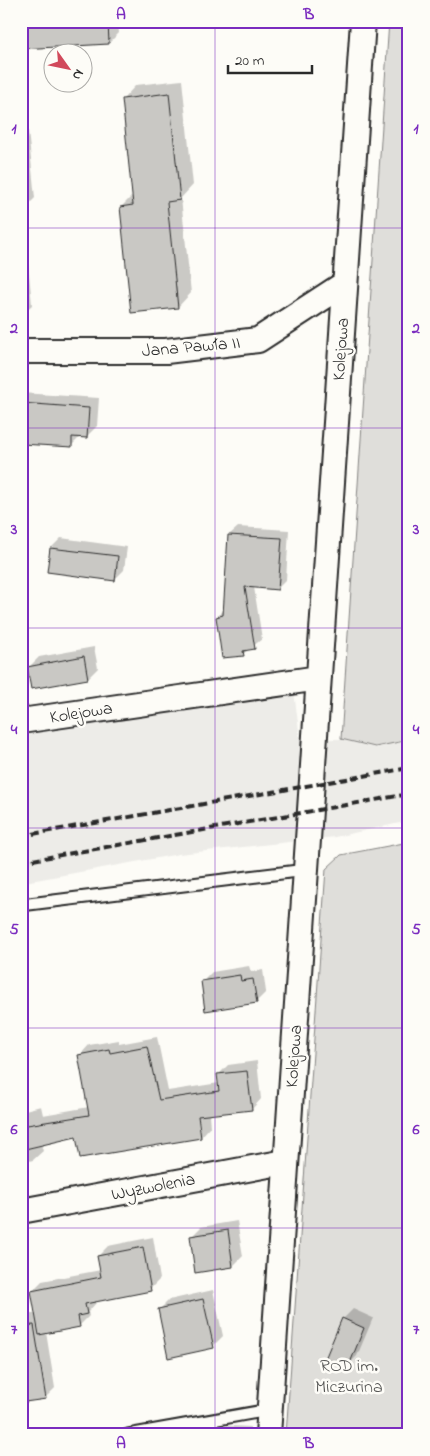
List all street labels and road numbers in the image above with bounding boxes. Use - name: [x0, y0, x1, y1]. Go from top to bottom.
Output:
- street label: Kolejowa: [327, 317, 357, 382]
- street label: Jana Pawła II: [141, 331, 242, 365]
- street label: Kolejowa: [48, 696, 115, 732]
- street label: Kolejowa: [280, 1024, 310, 1089]
- street label: Wyzwolenia: [109, 1167, 198, 1209]

